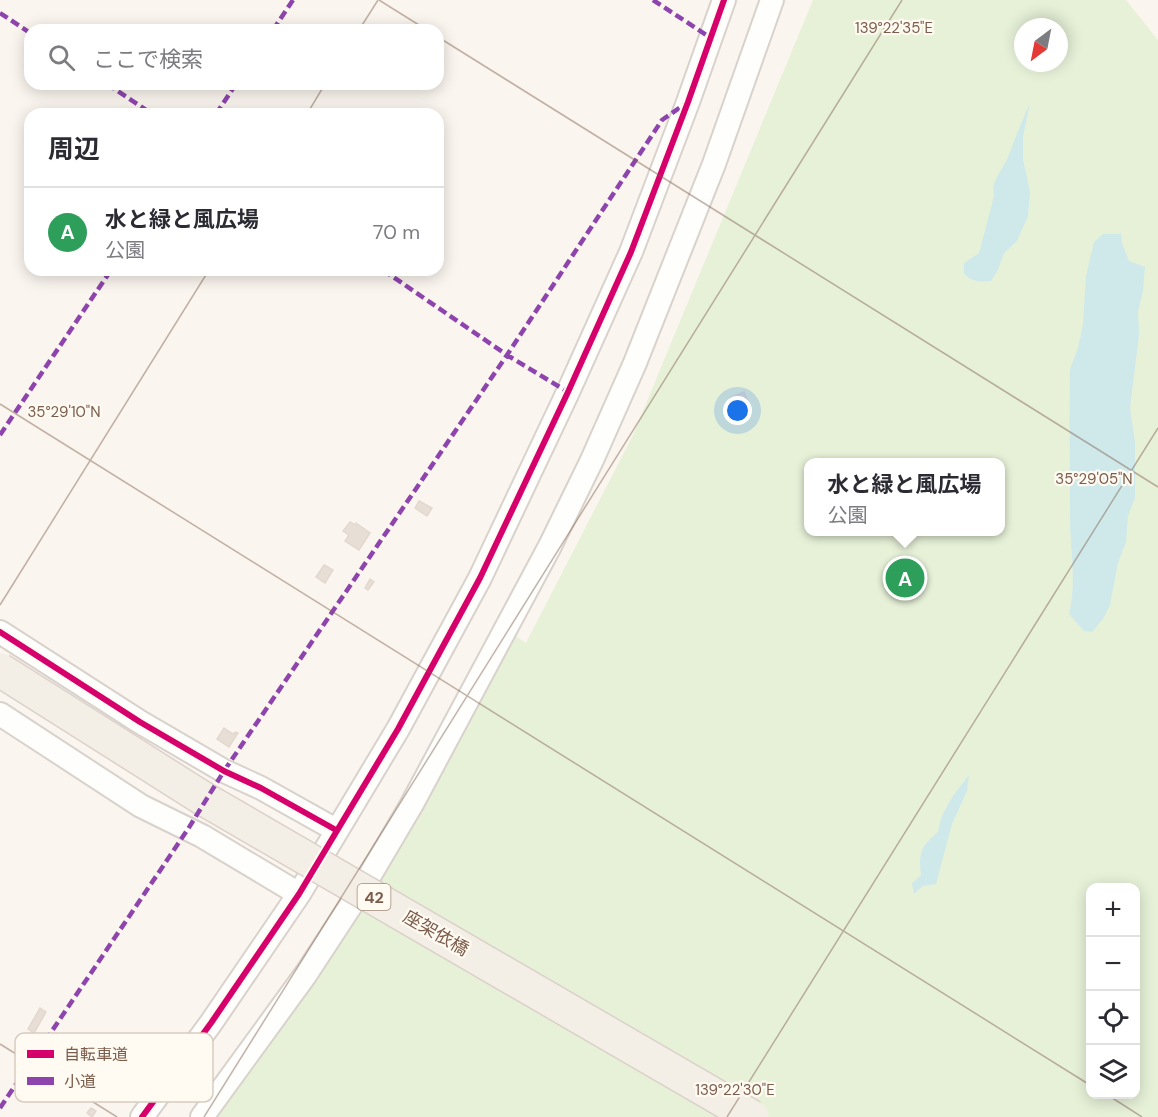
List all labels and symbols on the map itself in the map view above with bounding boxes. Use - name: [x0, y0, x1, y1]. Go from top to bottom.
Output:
- text: 139°22'35"E: [855, 18, 933, 38]
- north arrow: [1014, 18, 1068, 72]
- your location: [723, 396, 752, 425]
- text: 35°29'10"N: [27, 402, 101, 422]
- text: 35°29'05"N: [1055, 469, 1133, 489]
- pin: A: [886, 556, 924, 600]
- road number: 42: [358, 884, 391, 910]
- street label: 座架依橋: [399, 905, 473, 961]
- legend: [15, 1033, 213, 1102]
- text: 自転車道: [64, 1044, 128, 1065]
- text: 小道: [64, 1071, 96, 1092]
- text: 139°22'30"E: [695, 1080, 775, 1100]

